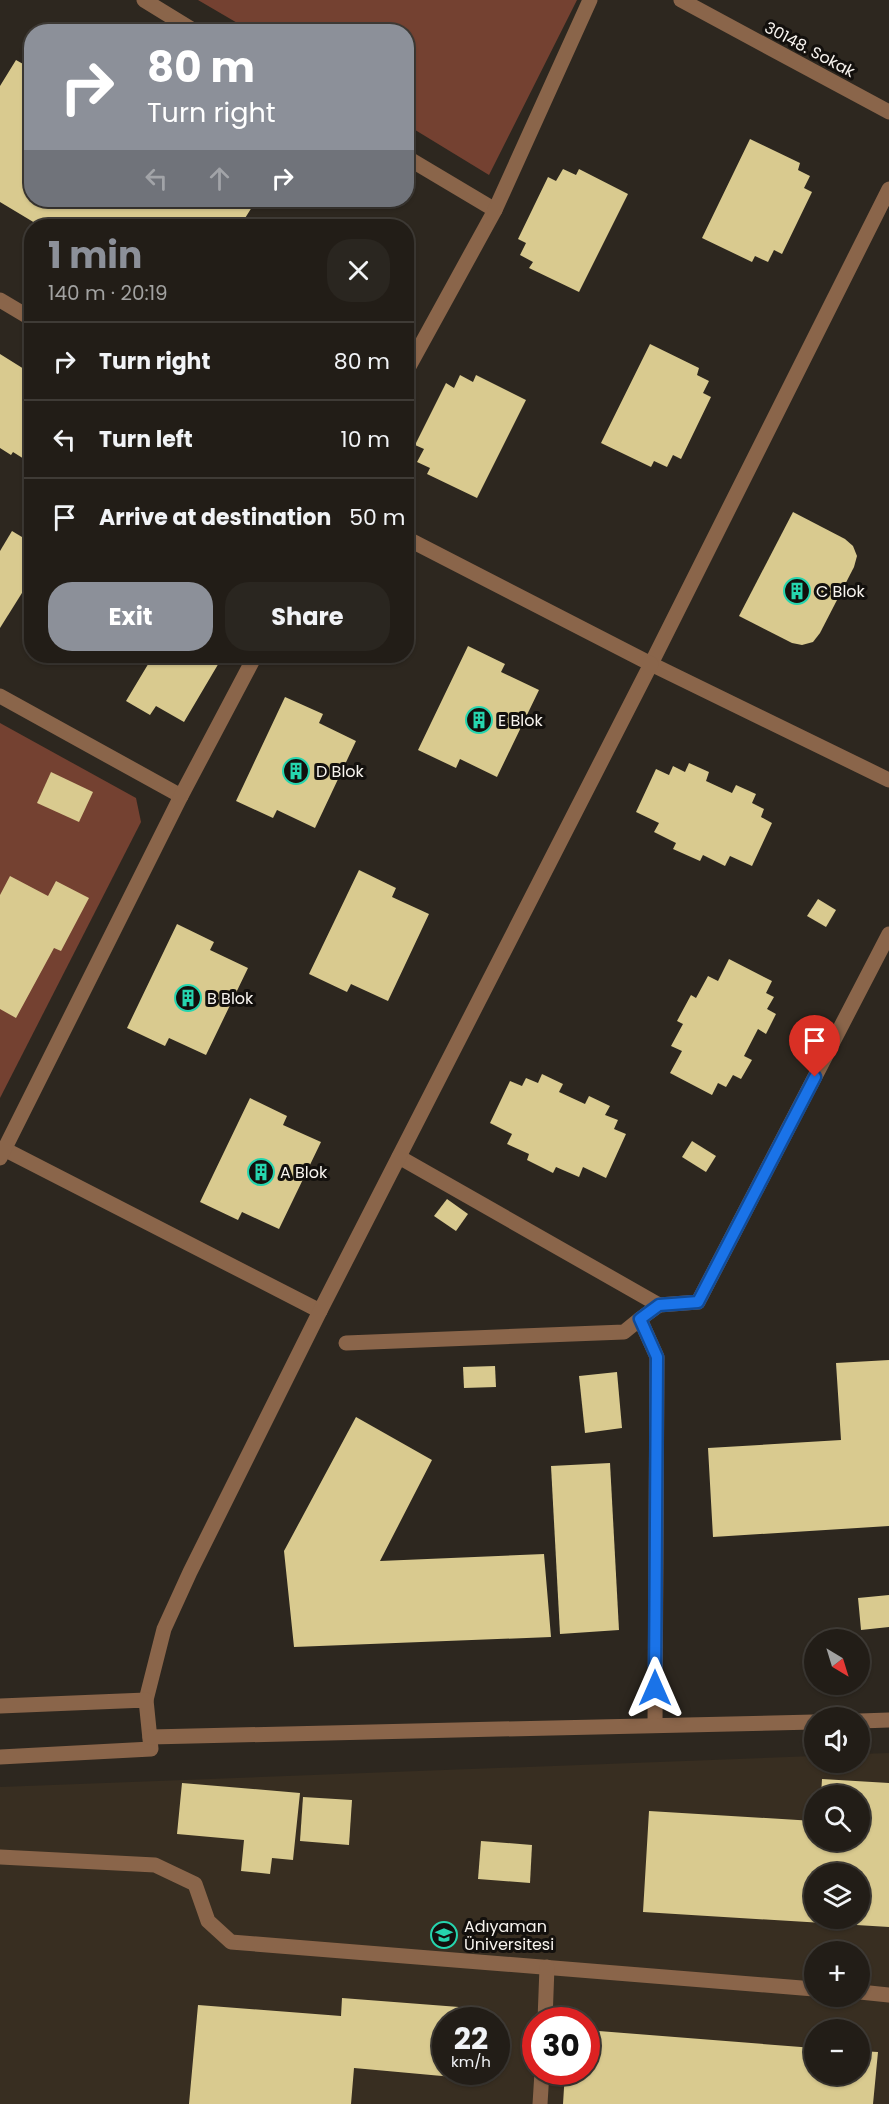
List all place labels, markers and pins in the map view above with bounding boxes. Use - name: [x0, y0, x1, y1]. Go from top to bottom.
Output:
- building icon: C Blok: [782, 576, 812, 606]
- place label: C Blok: [816, 580, 866, 603]
- building icon: E Blok: [464, 705, 494, 735]
- place label: E Blok: [498, 709, 543, 732]
- building icon: D Blok: [281, 756, 311, 786]
- place label: D Blok: [316, 760, 365, 783]
- building icon: B Blok: [173, 983, 203, 1013]
- place label: B Blok: [207, 987, 254, 1010]
- pin: [789, 1015, 840, 1077]
- building icon: A Blok: [246, 1157, 276, 1187]
- place label: A Blok: [280, 1161, 328, 1184]
- place label: Adıyaman Üniversitesi: [464, 1915, 554, 1956]
- school or university icon: Adıyaman Üniversitesi: [429, 1920, 459, 1950]

